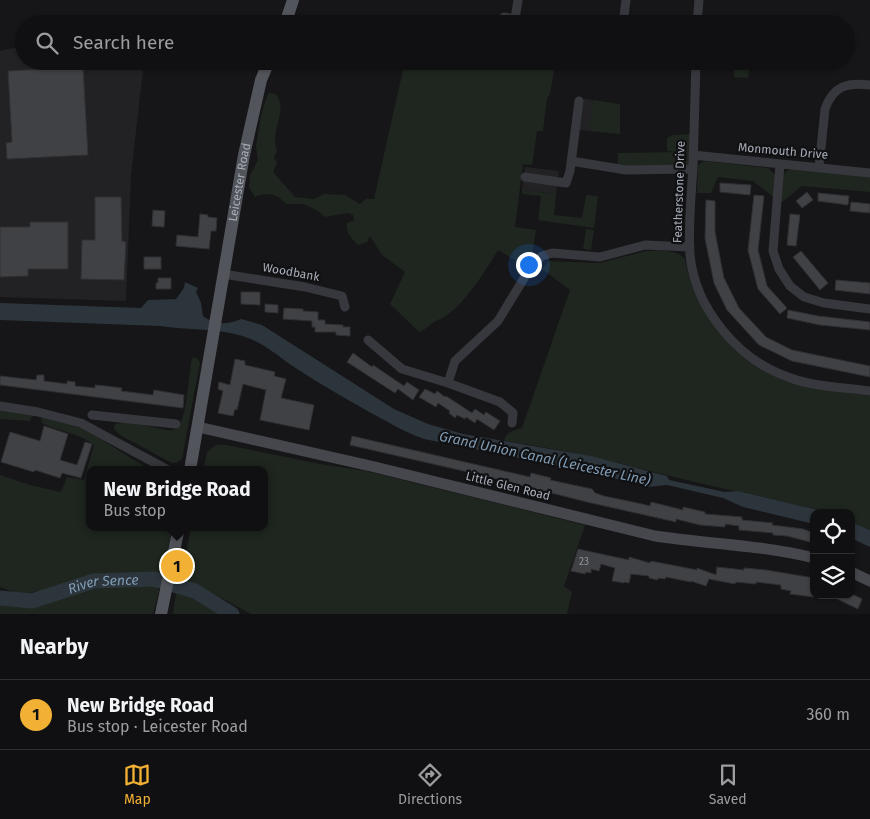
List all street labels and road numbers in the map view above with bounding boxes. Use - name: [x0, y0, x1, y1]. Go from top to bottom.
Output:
- street label: Monmouth Drive: [737, 140, 829, 162]
- street label: Featherstone Drive: [670, 141, 688, 243]
- street label: Leicester Road: [226, 142, 254, 223]
- street label: Woodbank: [261, 260, 321, 284]
- street label: Little Glen Road: [464, 469, 552, 503]

